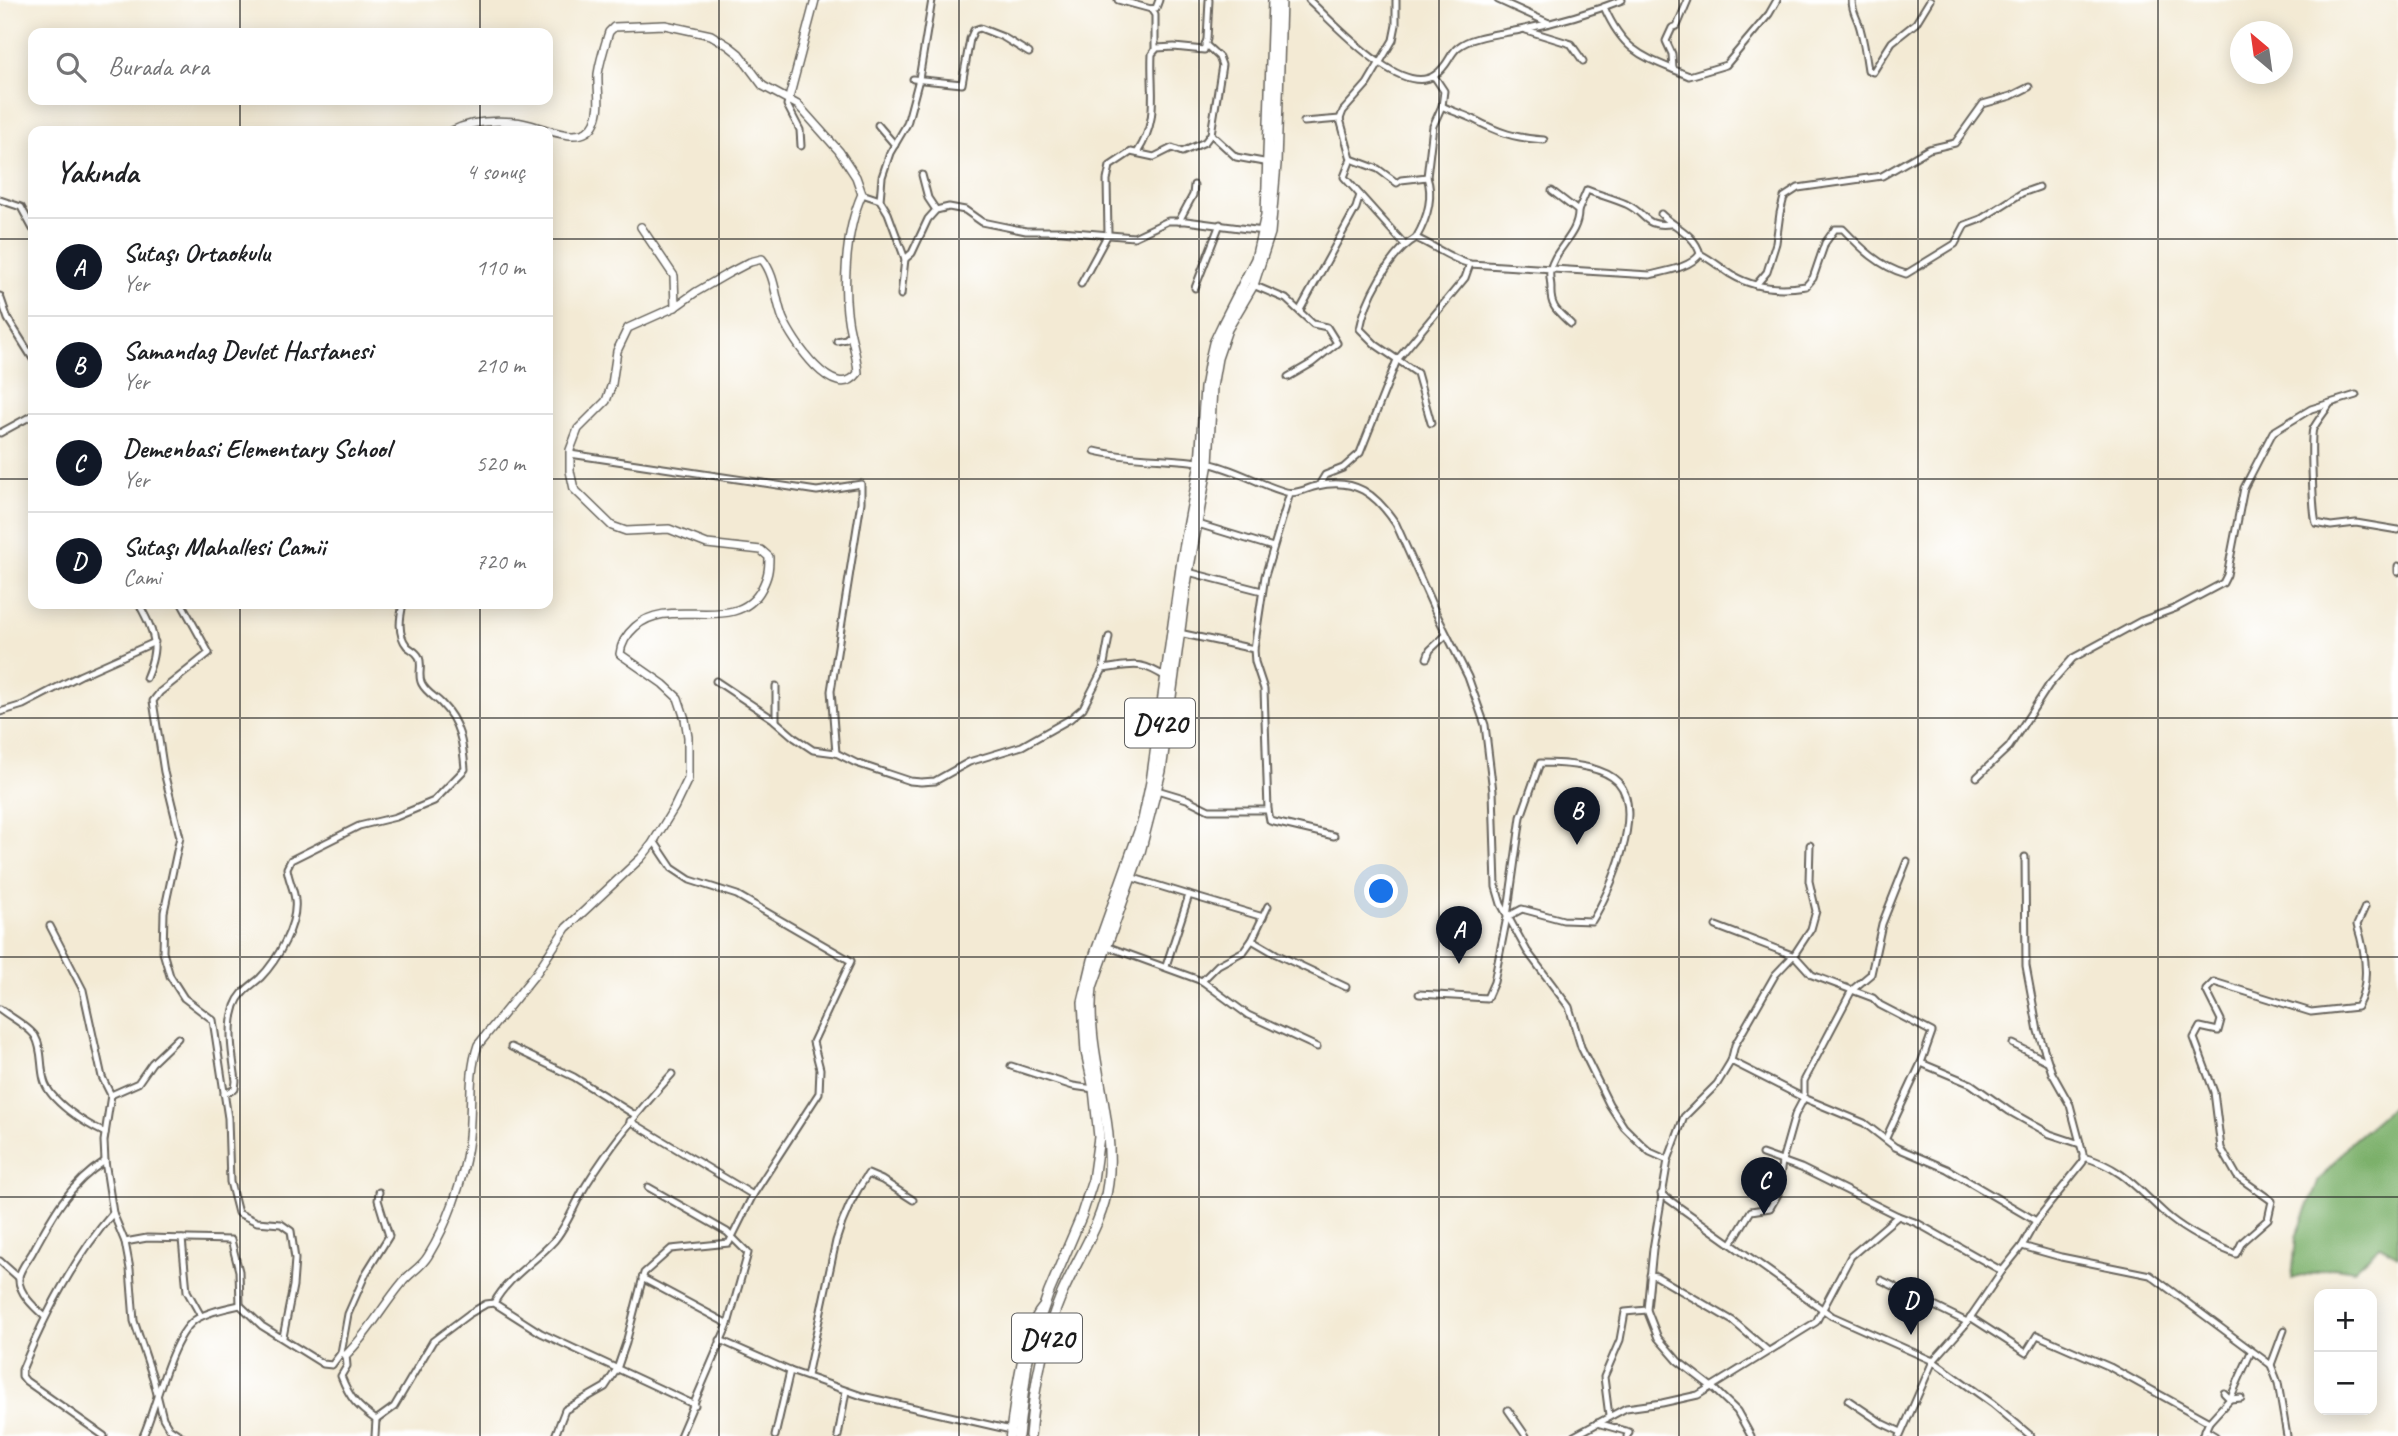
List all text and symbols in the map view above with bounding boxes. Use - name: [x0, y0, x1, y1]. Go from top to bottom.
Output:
- north arrow: [2230, 21, 2293, 84]
- search box: [28, 28, 553, 105]
- icon: search: [52, 48, 90, 86]
- text: Burada ara: [108, 50, 209, 83]
- text: Yakında: [56, 153, 138, 191]
- text: 4 sonuç: [466, 157, 525, 186]
- text: Sutaşı Ortaokulu: [123, 236, 270, 269]
- text: A: [73, 253, 85, 282]
- text: 110 m: [476, 253, 525, 282]
- text: Yer: [123, 269, 149, 298]
- text: Samandag Devlet Hastanesi: [123, 334, 373, 367]
- text: B: [73, 351, 85, 380]
- text: 210 m: [476, 351, 525, 380]
- text: Yer: [123, 367, 149, 396]
- text: Demenbasi Elementary School: [123, 432, 391, 465]
- text: C: [74, 449, 84, 478]
- text: 520 m: [476, 449, 525, 478]
- text: Yer: [123, 465, 149, 494]
- text: Sutaşı Mahallesi Camii: [123, 530, 325, 563]
- text: D: [72, 547, 86, 576]
- text: 720 m: [476, 547, 525, 576]
- text: Cami: [123, 563, 161, 592]
- road number: D420: [1125, 698, 1195, 748]
- pin: B: [1554, 787, 1600, 845]
- your location: [1364, 874, 1398, 908]
- pin: A: [1436, 906, 1482, 964]
- pin: C: [1741, 1157, 1787, 1215]
- pin: D: [1888, 1277, 1934, 1335]
- map controls: [2314, 1289, 2377, 1415]
- button: +: [2314, 1289, 2377, 1352]
- road number: D420: [1012, 1314, 1082, 1362]
- button: −: [2314, 1352, 2377, 1415]

